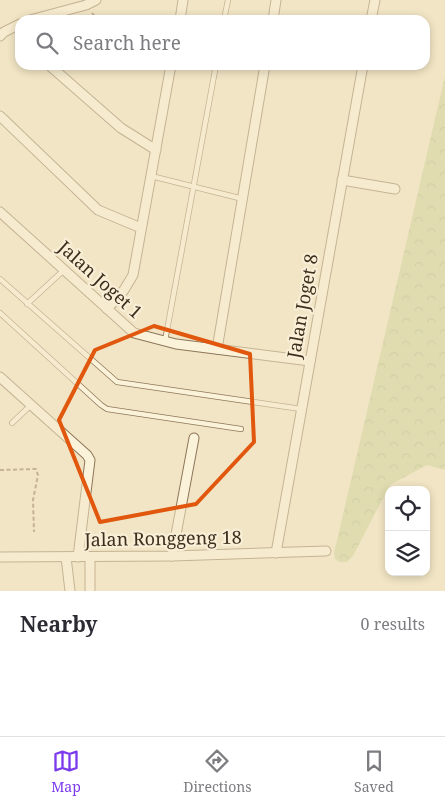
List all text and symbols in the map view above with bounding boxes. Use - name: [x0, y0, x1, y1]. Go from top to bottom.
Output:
- search box: [15, 15, 430, 70]
- icon: search: [33, 29, 61, 57]
- text: Search here: [73, 30, 181, 56]
- street label: Jalan Joget 1: [53, 234, 148, 324]
- street label: Jalan Joget 8: [281, 252, 323, 361]
- map controls: [385, 486, 430, 576]
- button: locate: [385, 486, 430, 531]
- street label: Jalan Ronggeng 18: [83, 525, 242, 551]
- button: layers: [385, 531, 430, 576]
- text: Nearby: [20, 610, 98, 638]
- text: 0 results: [361, 613, 425, 635]
- tab: Map: [51, 747, 81, 796]
- tab: Directions: [183, 747, 252, 796]
- tab: Saved: [354, 747, 394, 796]

